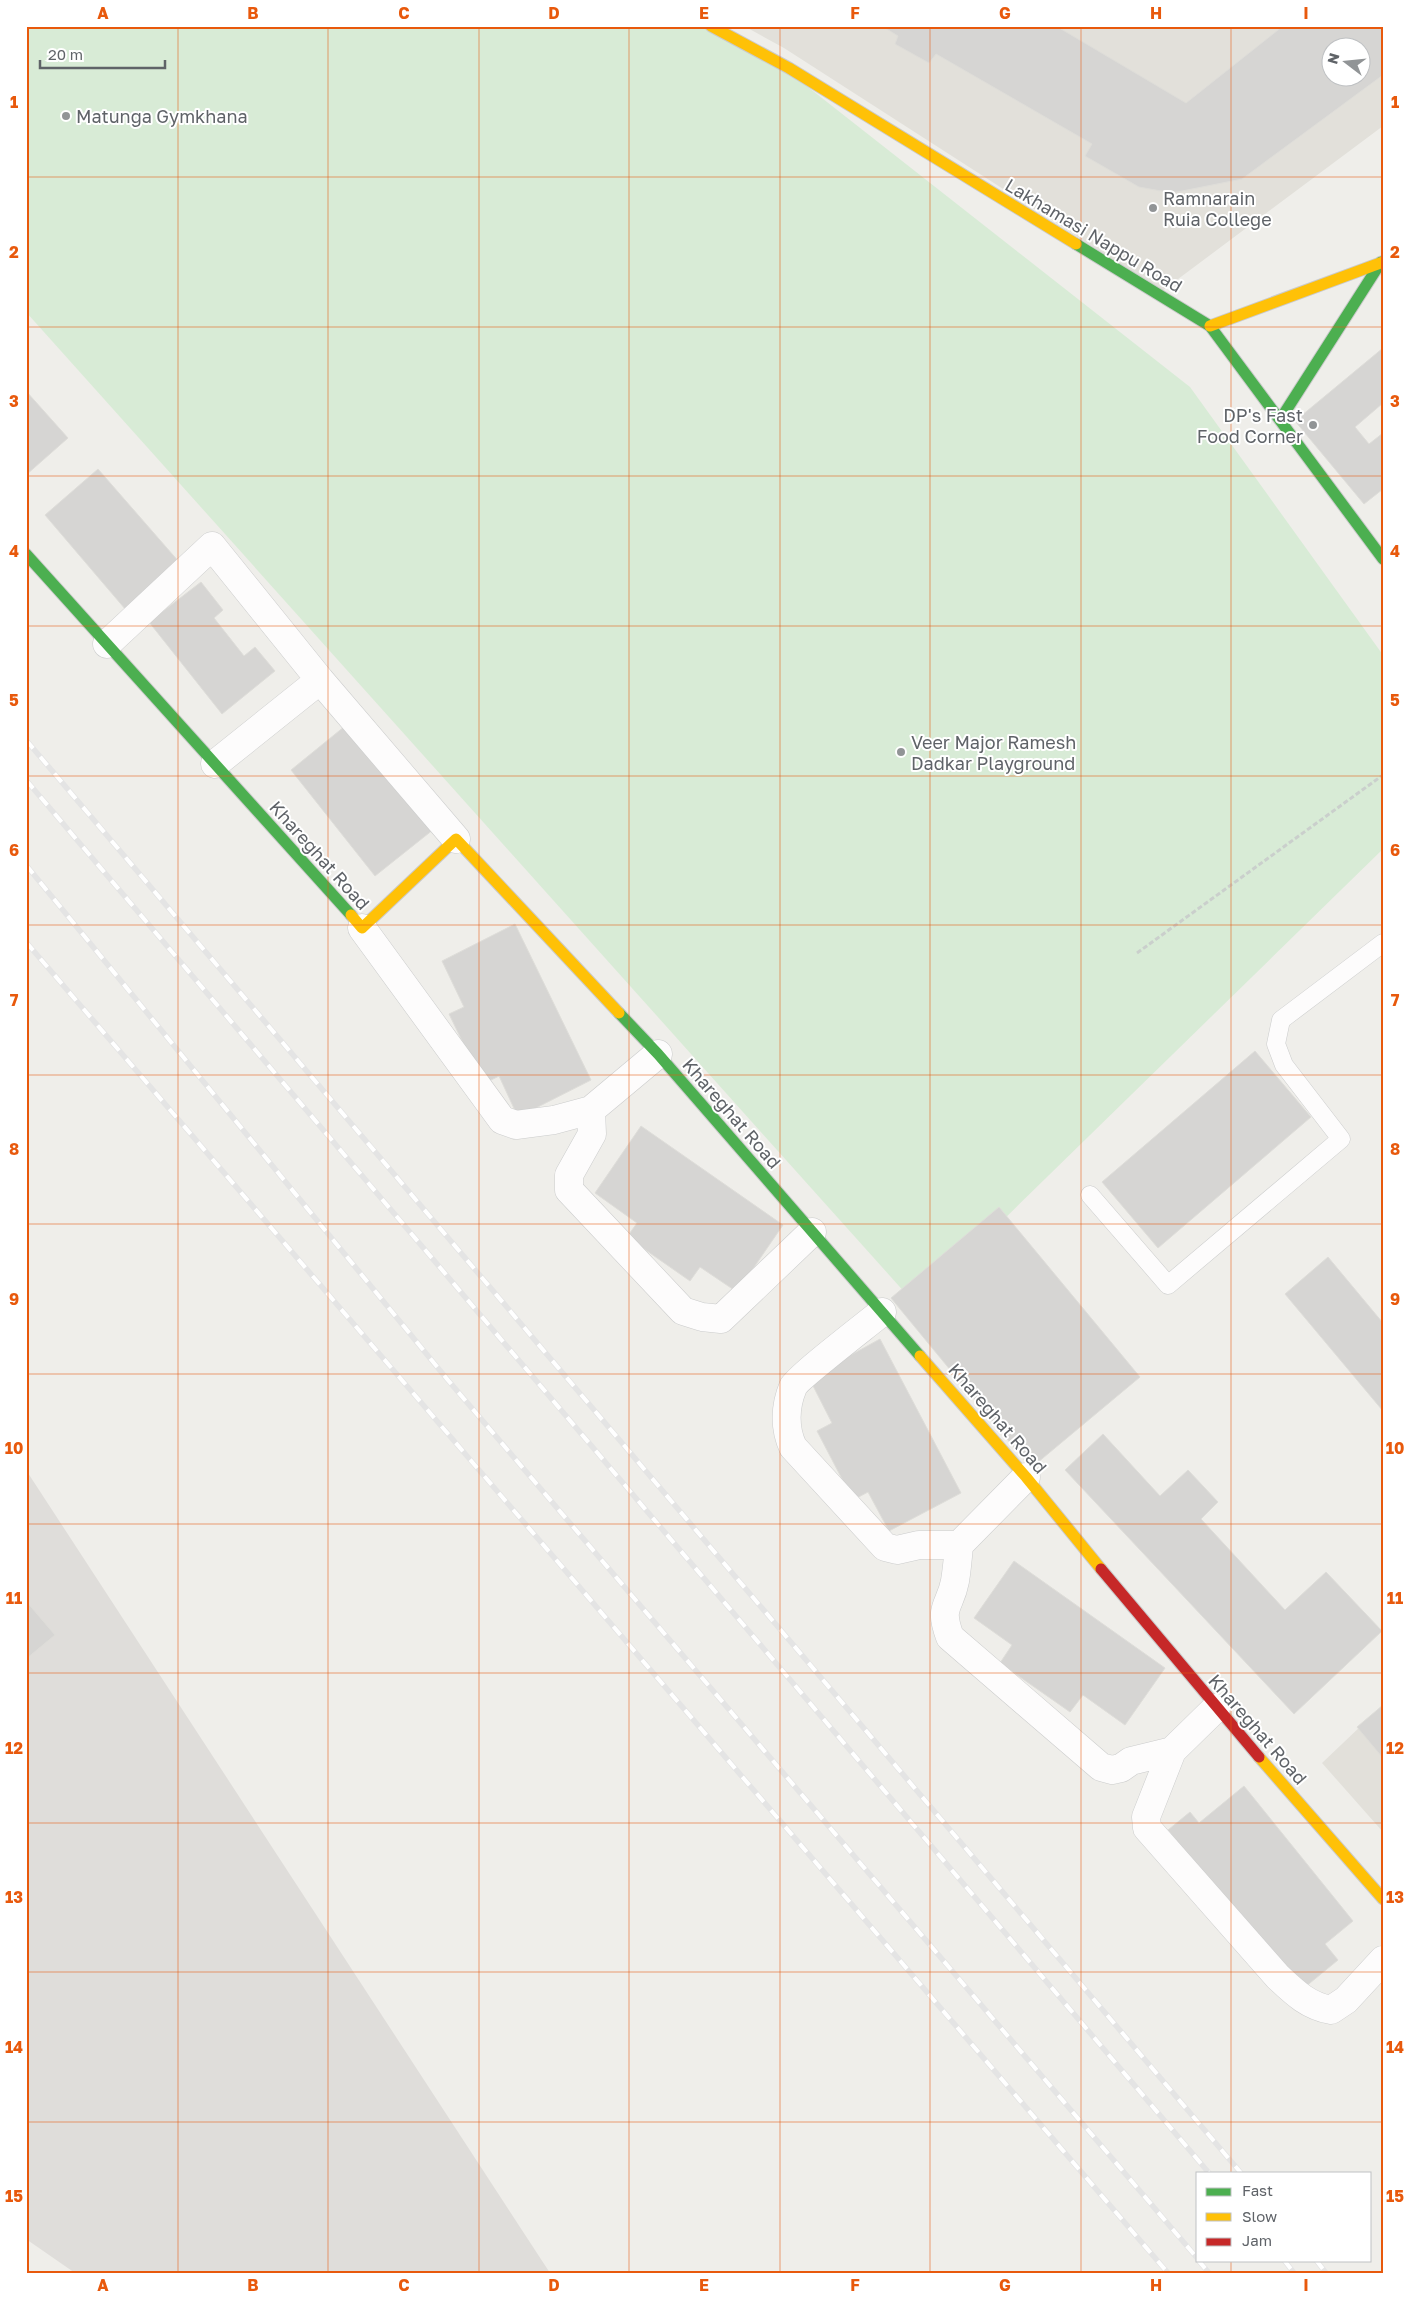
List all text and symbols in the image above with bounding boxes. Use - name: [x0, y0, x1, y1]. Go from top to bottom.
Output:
- text: A: [97, 3, 109, 23]
- text: B: [247, 3, 259, 23]
- text: C: [398, 3, 410, 23]
- text: D: [548, 3, 560, 23]
- text: E: [699, 3, 709, 23]
- text: F: [850, 3, 860, 23]
- text: G: [999, 3, 1011, 23]
- text: H: [1150, 3, 1162, 23]
- text: I: [1303, 3, 1309, 23]
- scale bar: [40, 38, 165, 70]
- north arrow: [1322, 38, 1372, 88]
- text: 20 m: [48, 45, 83, 63]
- text: N: [1323, 51, 1343, 66]
- text: 1: [10, 92, 18, 112]
- text: 1: [1391, 92, 1399, 112]
- place label: Matunga Gymkhana: [76, 105, 248, 127]
- marker: Matunga Gymkhana: [60, 110, 72, 122]
- street label: Lakhamasi Nappu Road: [1002, 173, 1186, 297]
- place label: Ramnarain Ruia College: [1163, 187, 1272, 230]
- marker: Ramnarain Ruia College: [1147, 202, 1159, 214]
- text: 2: [9, 242, 19, 262]
- text: 2: [1390, 242, 1400, 262]
- text: 3: [9, 391, 19, 411]
- text: 3: [1390, 391, 1400, 411]
- place label: DP's Fast Food Corner: [1197, 404, 1303, 447]
- marker: DP's Fast Food Corner: [1307, 419, 1319, 431]
- text: 4: [9, 541, 19, 561]
- text: 4: [1390, 541, 1400, 561]
- text: 5: [9, 690, 19, 710]
- text: 5: [1390, 690, 1400, 710]
- place label: Veer Major Ramesh Dadkar Playground: [911, 731, 1076, 774]
- marker: Veer Major Ramesh Dadkar Playground: [895, 746, 907, 758]
- street label: Khareghat Road: [265, 796, 375, 914]
- text: 6: [9, 840, 19, 860]
- text: 6: [1390, 840, 1400, 860]
- text: 7: [10, 990, 19, 1010]
- text: 7: [1391, 990, 1400, 1010]
- street label: Khareghat Road: [678, 1053, 786, 1173]
- text: 8: [9, 1139, 19, 1159]
- text: 8: [1390, 1139, 1400, 1159]
- text: 9: [9, 1289, 19, 1309]
- text: 9: [1390, 1289, 1400, 1309]
- street label: Khareghat Road: [944, 1358, 1052, 1478]
- text: 10: [5, 1438, 23, 1458]
- text: 10: [1386, 1438, 1404, 1458]
- text: 11: [6, 1588, 22, 1608]
- text: 11: [1387, 1588, 1403, 1608]
- street label: Khareghat Road: [1204, 1669, 1312, 1789]
- text: 12: [5, 1738, 23, 1758]
- text: 12: [1386, 1738, 1404, 1758]
- text: 13: [5, 1887, 23, 1907]
- text: 13: [1386, 1887, 1404, 1907]
- text: 14: [5, 2037, 23, 2057]
- text: 14: [1386, 2037, 1404, 2057]
- legend: [1196, 2172, 1372, 2262]
- text: Fast: [1242, 2181, 1273, 2199]
- text: 15: [5, 2186, 23, 2206]
- text: 15: [1386, 2186, 1404, 2206]
- text: Slow: [1242, 2207, 1277, 2225]
- text: Jam: [1242, 2231, 1272, 2249]
- text: A: [97, 2275, 109, 2295]
- text: B: [247, 2275, 259, 2295]
- text: C: [398, 2275, 410, 2295]
- text: D: [548, 2275, 560, 2295]
- text: E: [699, 2275, 709, 2295]
- text: F: [850, 2275, 860, 2295]
- text: G: [999, 2275, 1011, 2295]
- text: H: [1150, 2275, 1162, 2295]
- text: I: [1303, 2275, 1309, 2295]

